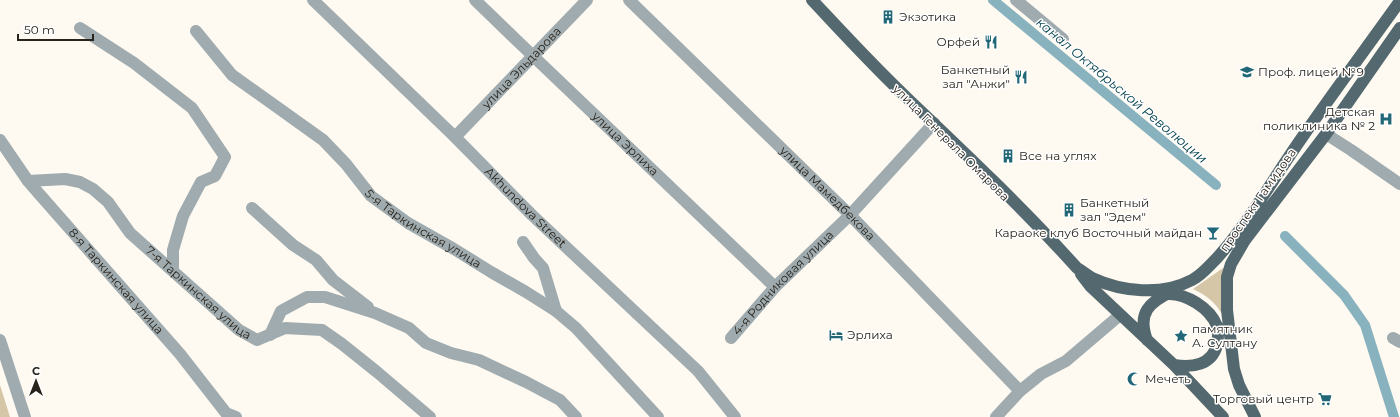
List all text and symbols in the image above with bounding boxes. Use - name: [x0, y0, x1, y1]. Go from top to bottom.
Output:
- building icon: Экзотика: [880, 9, 896, 25]
- place label: Экзотика: [899, 9, 956, 24]
- water label: канал Октябрьской Революции: [1033, 14, 1211, 166]
- scale bar: [18, 16, 93, 42]
- text: 50 m: [24, 22, 55, 37]
- street label: улица Эльдарова: [478, 23, 564, 112]
- place label: Орфей: [936, 34, 980, 49]
- restaurant icon: Орфей: [983, 34, 999, 50]
- place label: Банкетный зал "Анжи": [941, 62, 1010, 91]
- school or university icon: Проф. лицей №9: [1239, 64, 1255, 80]
- place label: Проф. лицей №9: [1258, 64, 1364, 79]
- restaurant icon: Банкетный зал "Анжи": [1013, 69, 1029, 85]
- street label: улица Генерала Омарова: [889, 81, 1013, 204]
- place label: Детская поликлиника № 2: [1263, 104, 1375, 133]
- street label: улица Эрлиха: [588, 108, 662, 179]
- hospital icon: Детская поликлиника № 2: [1378, 111, 1394, 127]
- street label: улица Мамедбекова: [776, 142, 878, 243]
- street label: проспект Гамидова: [1216, 145, 1299, 254]
- building icon: Все на углях: [1000, 148, 1016, 164]
- place label: Все на углях: [1019, 148, 1097, 163]
- street label: Akhundova Street: [482, 164, 570, 251]
- street label: 5-я Таркинская улица: [362, 186, 484, 271]
- place label: Банкетный зал "Эдем": [1080, 195, 1149, 224]
- building icon: Банкетный зал "Эдем": [1061, 202, 1077, 218]
- street label: 8-я Таркинская улица: [66, 225, 167, 337]
- place label: Караоке клуб Восточный майдан: [994, 225, 1202, 240]
- bar icon: Караоке клуб Восточный майдан: [1205, 225, 1221, 241]
- street label: 4-я Родниковая улица: [729, 227, 836, 338]
- street label: 7-я Таркинская улица: [143, 243, 254, 342]
- place label: памятник А. Султану: [1192, 321, 1257, 350]
- hotel icon: Эрлиха: [828, 327, 844, 343]
- place label: Эрлиха: [847, 327, 893, 342]
- place icon: памятник А. Султану: [1173, 328, 1189, 344]
- north arrow: [16, 361, 56, 401]
- text: С: [32, 364, 40, 378]
- mosque icon: Мечеть: [1126, 371, 1142, 387]
- place label: Мечеть: [1145, 371, 1191, 386]
- place label: Торговый центр: [1213, 391, 1314, 406]
- supermarket icon: Торговый центр: [1317, 391, 1333, 407]

